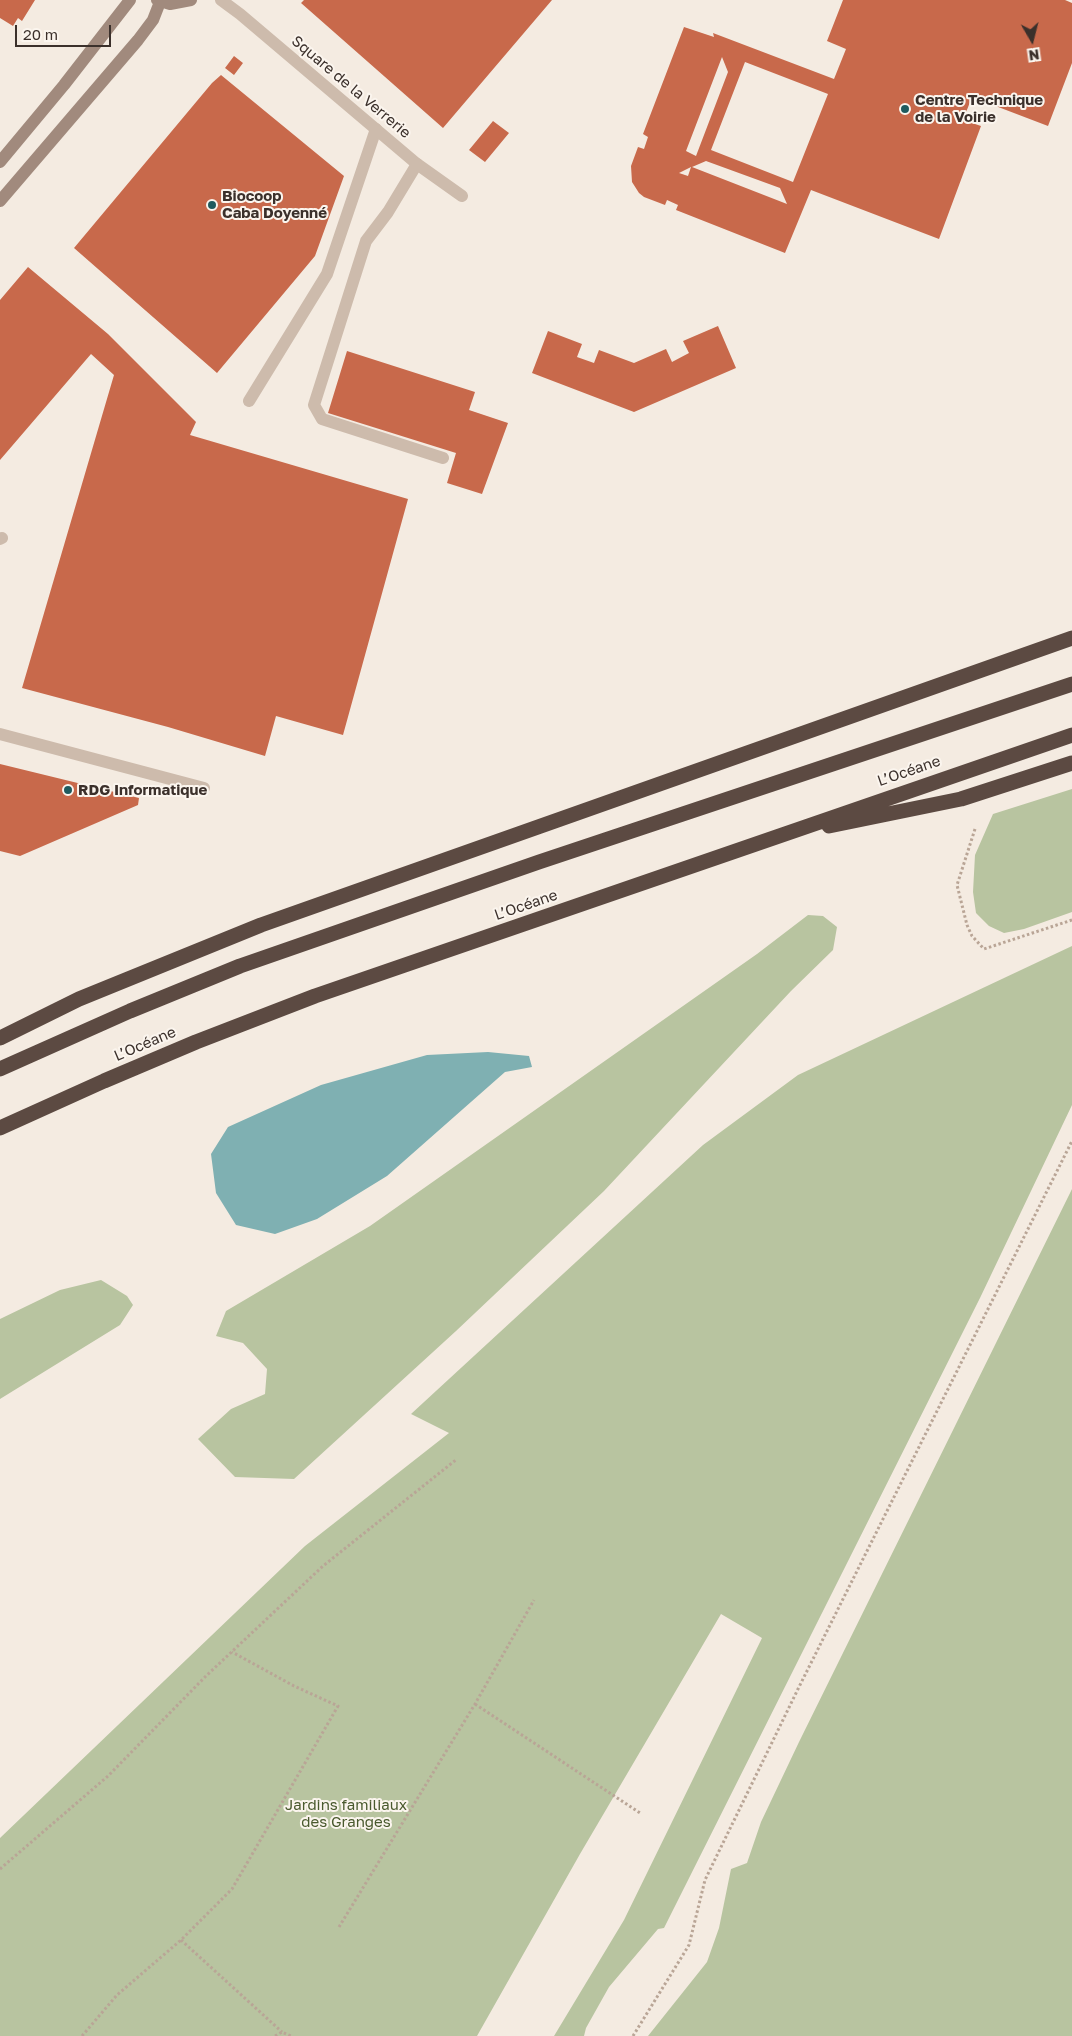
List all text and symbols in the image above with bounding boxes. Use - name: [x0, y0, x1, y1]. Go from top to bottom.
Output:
- scale bar: [18, 15, 114, 47]
- north arrow: [1007, 15, 1057, 65]
- text: 20 m: [23, 25, 58, 43]
- street label: Square de la Verrerie: [288, 32, 414, 142]
- text: N: [1028, 46, 1041, 65]
- place label: Centre Technique de la Voirie: [915, 91, 1043, 126]
- marker: Centre Technique de la Voirie: [899, 103, 911, 115]
- place label: Biocoop Caba Doyenné: [222, 187, 327, 222]
- marker: Biocoop Caba Doyenné: [206, 199, 218, 211]
- street label: L’Océane: [875, 752, 943, 790]
- place label: RDG Informatique: [78, 781, 207, 799]
- marker: RDG Informatique: [62, 784, 74, 796]
- street label: L’Océane: [492, 886, 560, 924]
- street label: L’Océane: [111, 1023, 179, 1065]
- park label: Jardins familiaux des Granges: [285, 1796, 407, 1831]

